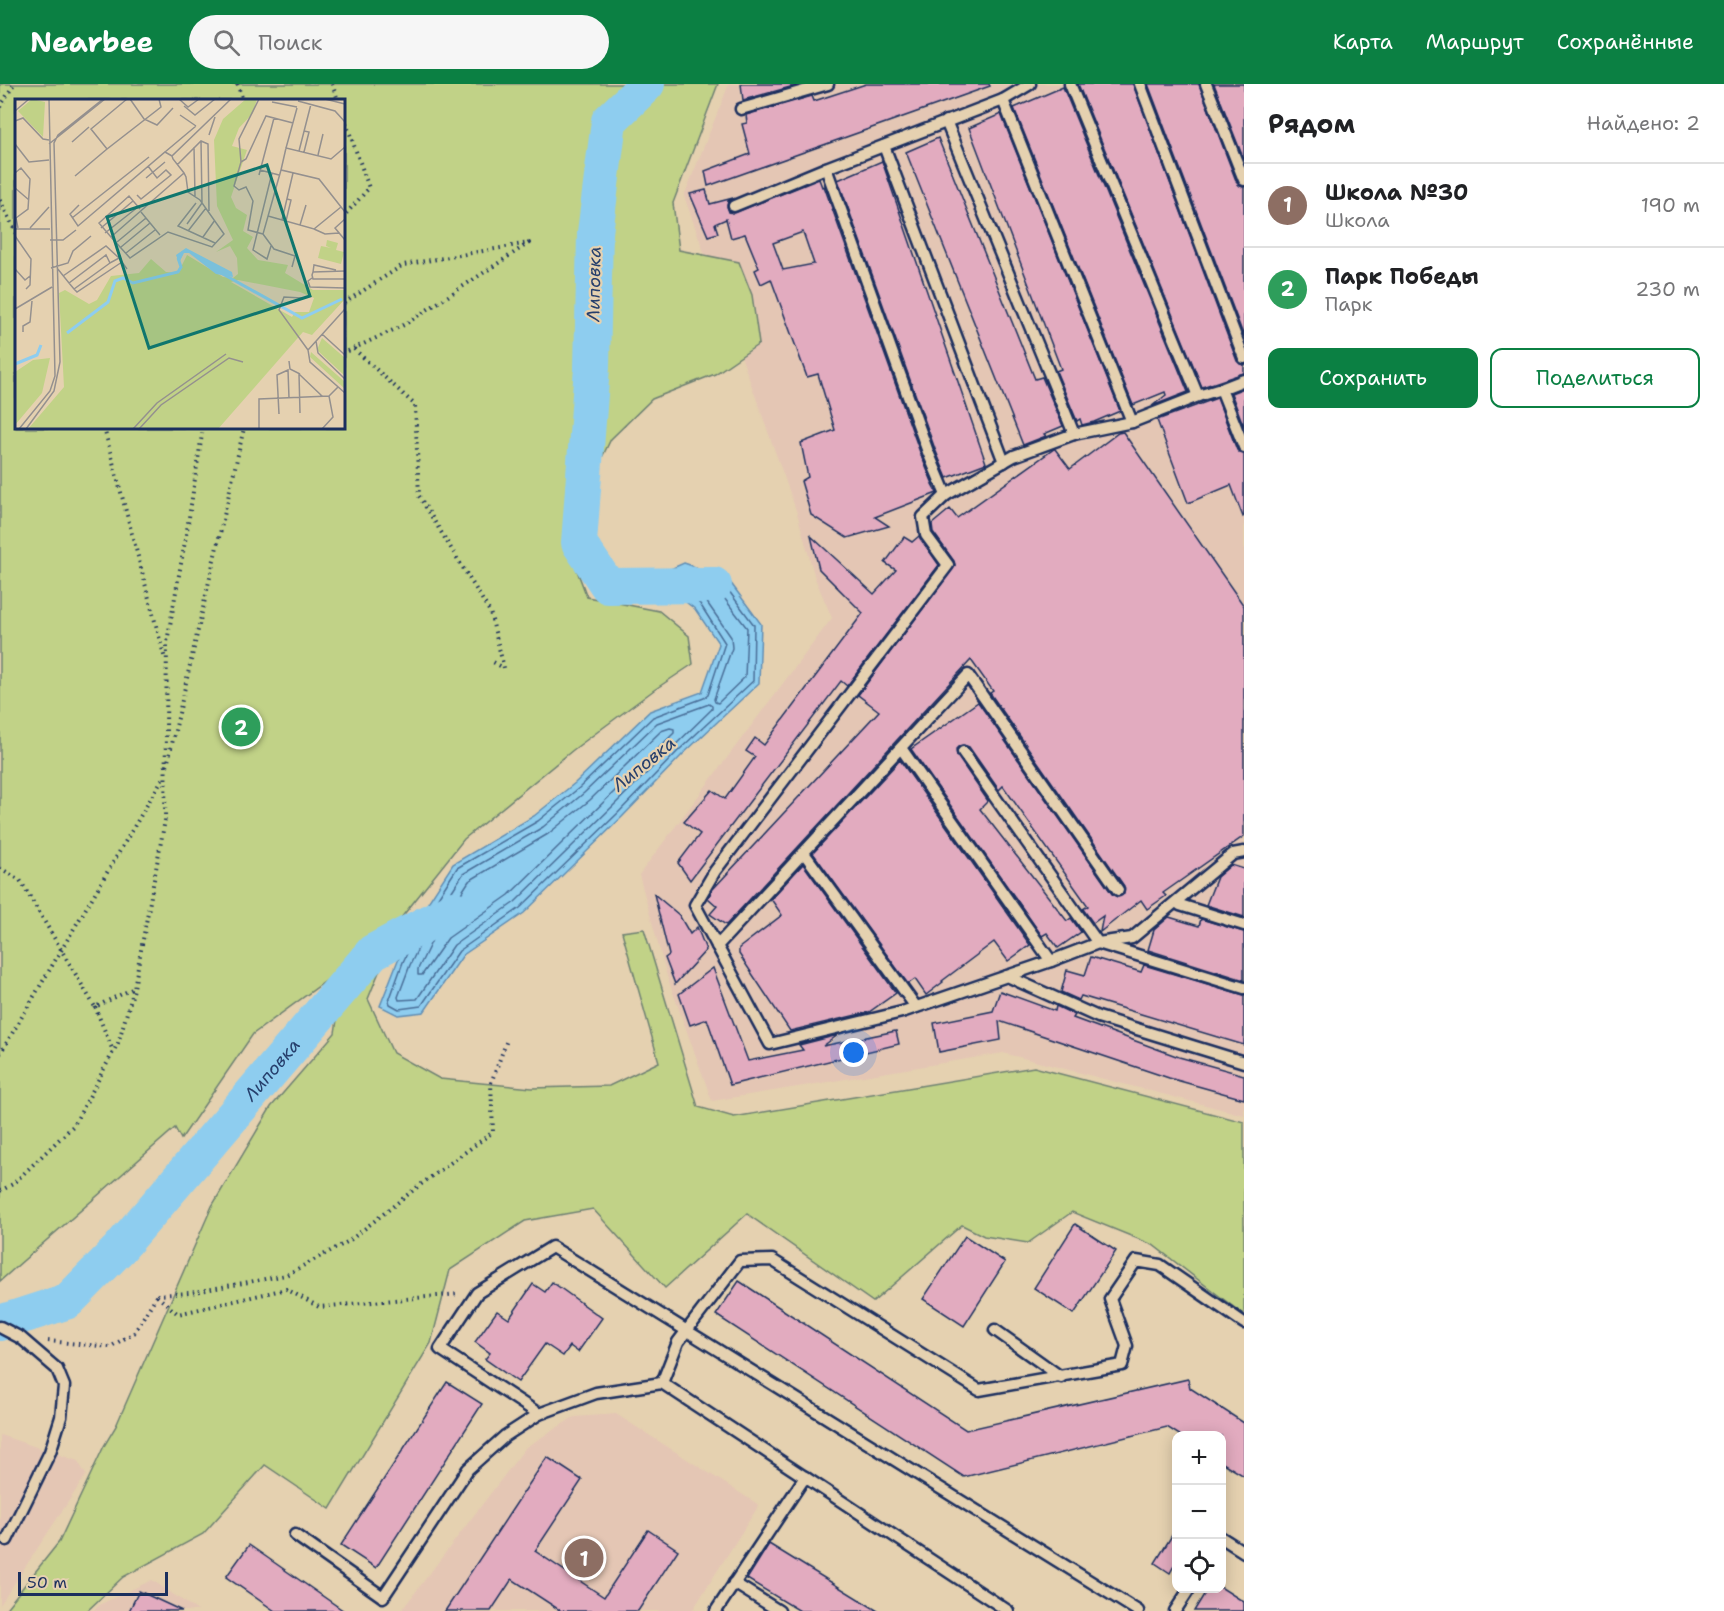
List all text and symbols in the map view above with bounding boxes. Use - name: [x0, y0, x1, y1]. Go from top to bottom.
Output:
- search box: [189, 15, 609, 69]
- text: Nearbee: [30, 23, 153, 61]
- icon: search: [210, 26, 243, 59]
- text: Поиск: [258, 28, 322, 57]
- text: Карта: [1333, 28, 1393, 56]
- text: Маршрут: [1426, 28, 1524, 56]
- text: Сохранённые: [1557, 28, 1694, 56]
- inset map: [15, 99, 345, 429]
- text: Рядом: [1268, 106, 1355, 141]
- text: Найдено: 2: [1587, 110, 1700, 136]
- text: Школа №30: [1325, 178, 1468, 207]
- text: 1: [1283, 192, 1292, 218]
- text: 190 m: [1641, 192, 1700, 218]
- text: Школа: [1325, 207, 1390, 233]
- water label: Липовка: [581, 246, 607, 323]
- text: Парк Победы: [1325, 262, 1479, 291]
- text: 2: [1281, 276, 1295, 302]
- text: 230 m: [1635, 276, 1700, 302]
- text: Парк: [1325, 291, 1372, 317]
- button: Сохранить: [1268, 348, 1478, 408]
- button: Поделиться: [1490, 348, 1700, 408]
- pin: 2: [222, 704, 260, 750]
- water label: Липовка: [607, 731, 681, 798]
- water label: Липовка: [238, 1034, 306, 1107]
- your location: [839, 1038, 868, 1067]
- map controls: [1172, 1431, 1226, 1593]
- button: +: [1172, 1431, 1226, 1485]
- button: −: [1172, 1485, 1226, 1539]
- pin: 1: [564, 1536, 604, 1580]
- button: locate: [1172, 1539, 1226, 1593]
- scale bar: [18, 1569, 168, 1596]
- text: 50 m: [27, 1572, 67, 1593]

